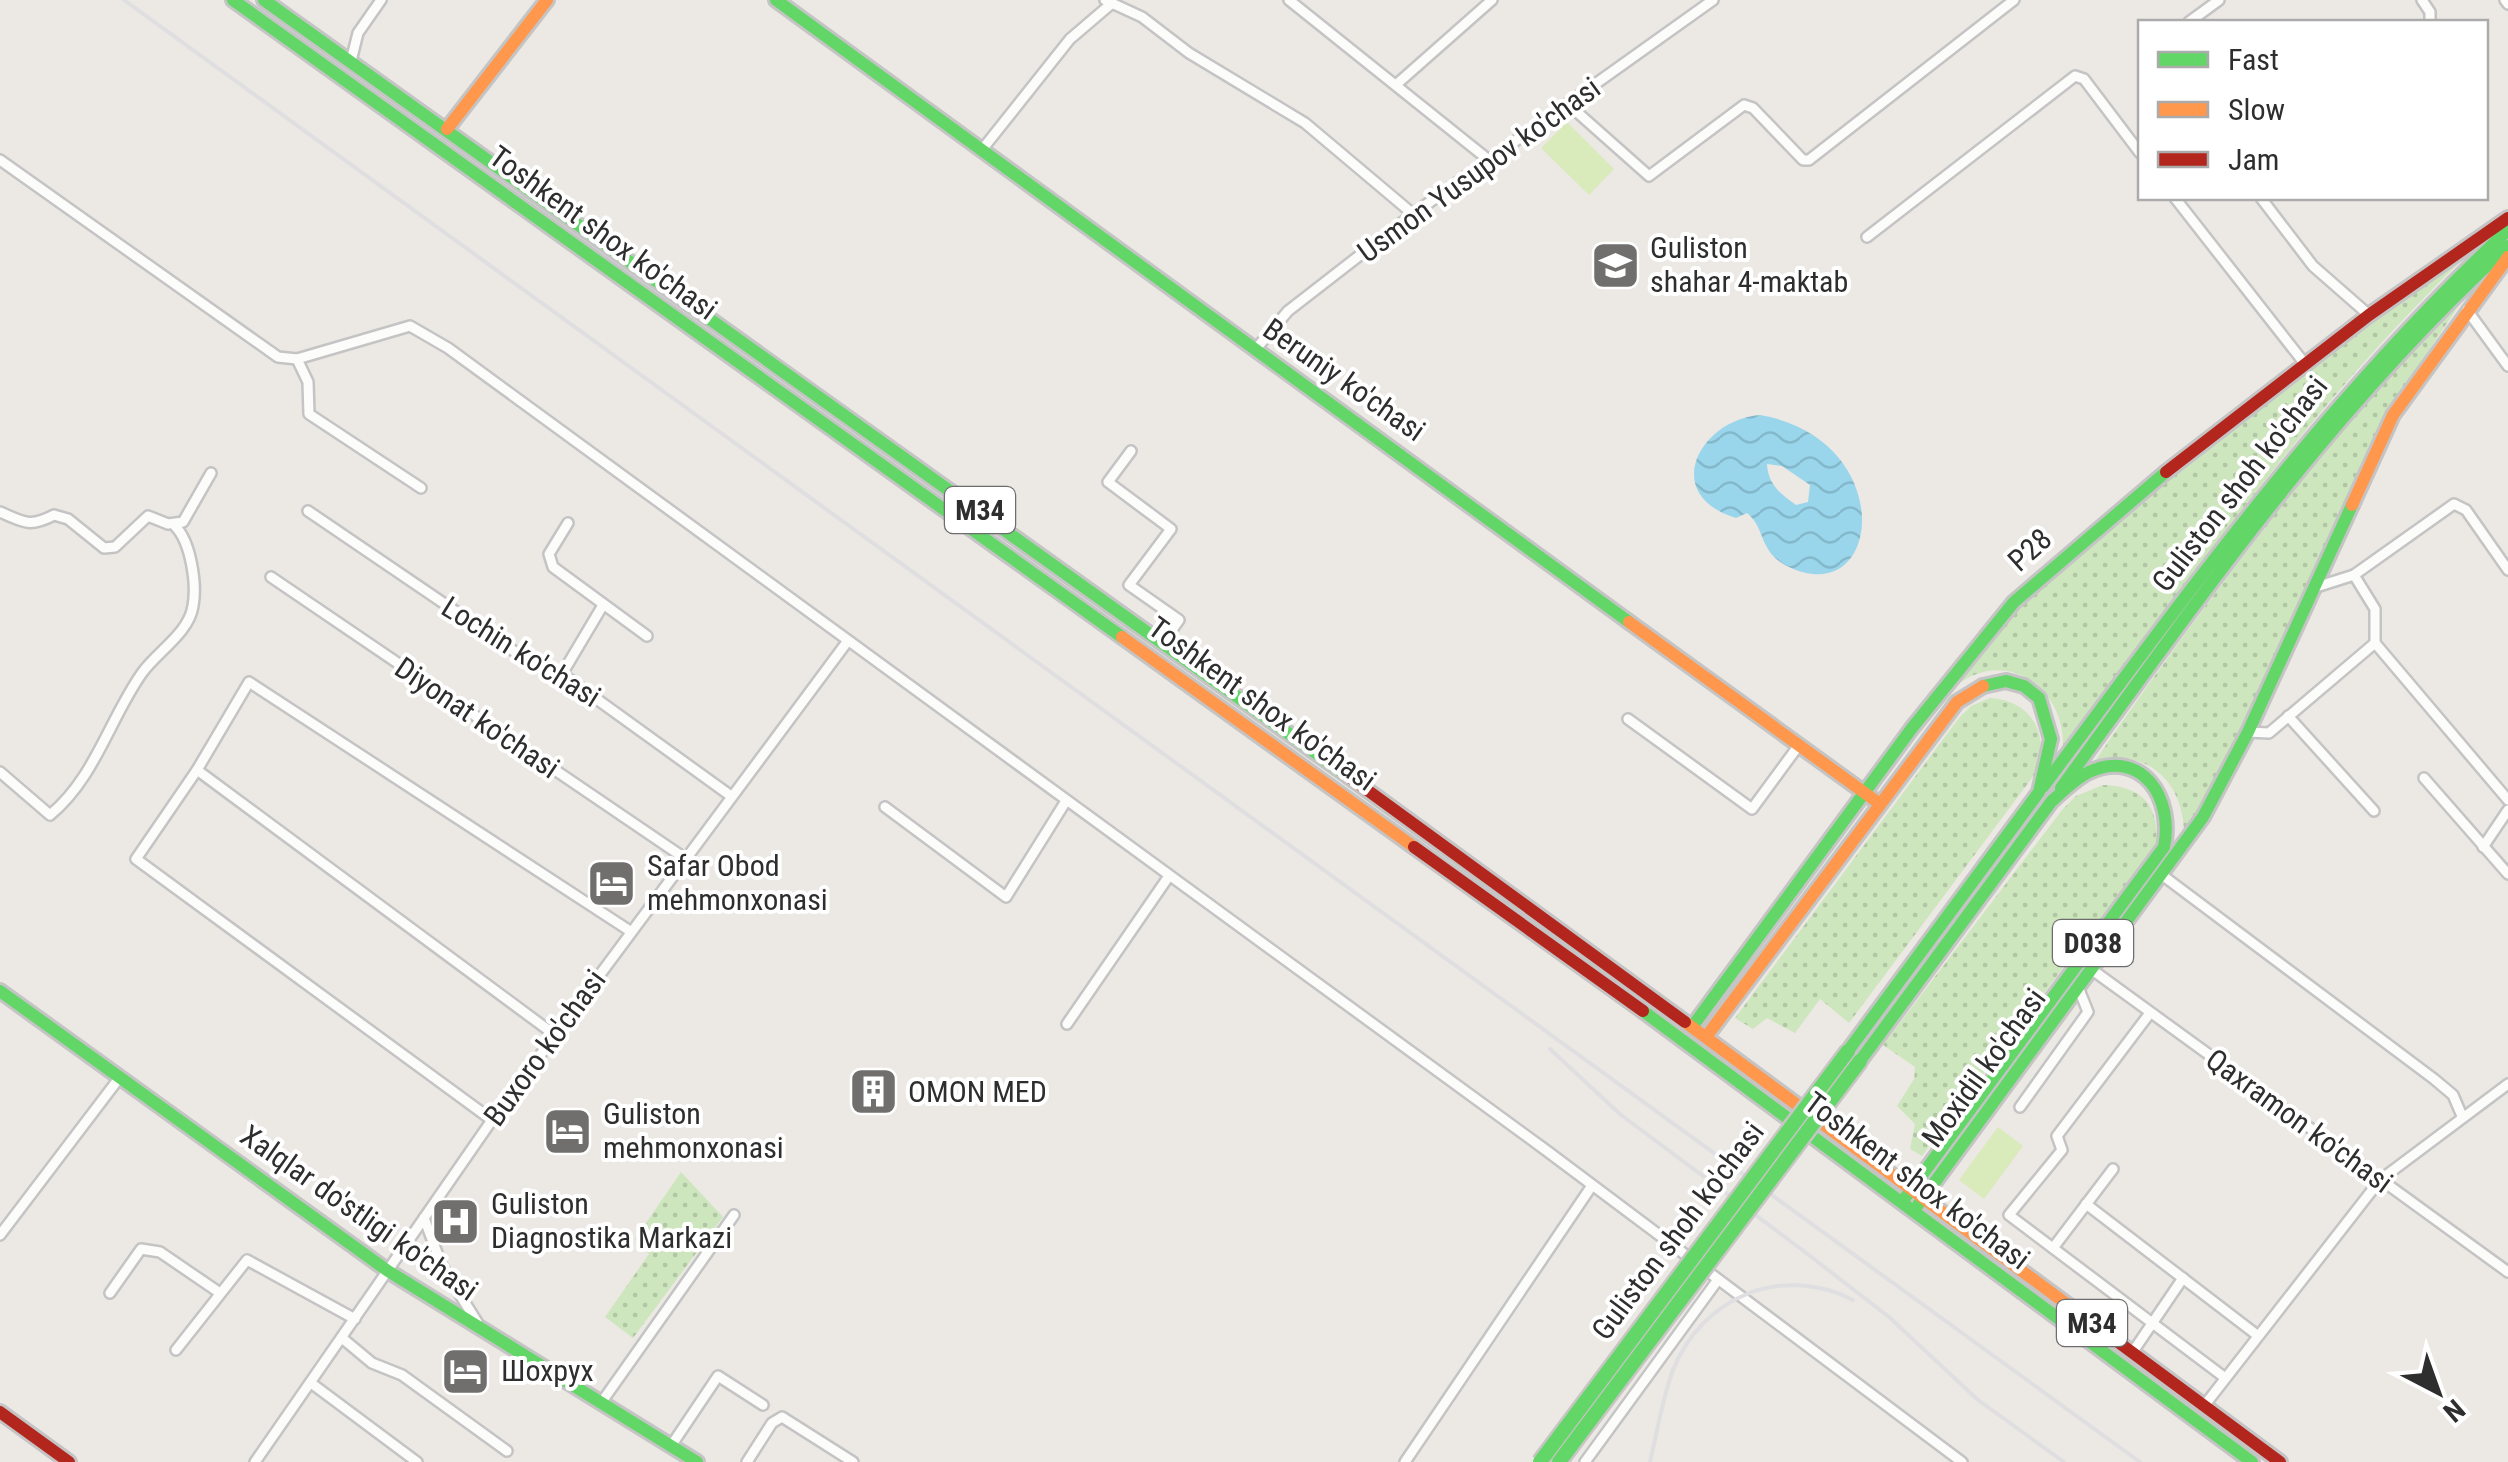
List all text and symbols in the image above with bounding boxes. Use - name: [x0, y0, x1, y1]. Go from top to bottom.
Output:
- legend: [2138, 20, 2488, 200]
- text: Fast: [2228, 42, 2279, 77]
- street label: Usmon Yusupov ko'chasi: [1351, 70, 1607, 269]
- text: Slow: [2228, 92, 2285, 127]
- street label: Toshkent shox ko'chasi: [483, 138, 724, 327]
- text: Jam: [2228, 142, 2279, 177]
- place label: Guliston shahar 4-maktab: [1650, 230, 1848, 299]
- school or university icon: Guliston shahar 4-maktab: [1589, 239, 1641, 291]
- street label: Beruniy ko'chasi: [1257, 311, 1432, 448]
- street label: Guliston shoh ko'chasi: [2145, 369, 2335, 598]
- road number: M34: [945, 487, 1015, 533]
- street label: Р28: [2001, 521, 2059, 578]
- street label: Lochin ko'chasi: [436, 589, 607, 714]
- street label: Toshkent shox ko'chasi: [1142, 609, 1383, 798]
- street label: Diyonat ko'chasi: [389, 650, 566, 785]
- place label: Safar Obod mehmonxonasi: [647, 848, 828, 917]
- hotel icon: Safar Obod mehmonxonasi: [586, 857, 638, 909]
- road number: D038: [2053, 920, 2133, 966]
- street label: Buxoro ko'chasi: [476, 963, 613, 1132]
- street label: Moxidil ko'chasi: [1914, 982, 2053, 1154]
- street label: Qaxramon ko'chasi: [2199, 1041, 2399, 1200]
- building icon: OMON MED: [847, 1066, 899, 1118]
- place label: OMON MED: [908, 1074, 1047, 1109]
- street label: Toshkent shox ko'chasi: [1798, 1085, 2037, 1276]
- place label: Guliston mehmonxonasi: [603, 1096, 784, 1165]
- hotel icon: Guliston mehmonxonasi: [542, 1105, 594, 1157]
- street label: Guliston shoh ko'chasi: [1584, 1115, 1771, 1346]
- street label: Xalqlar do'stligi ko'chasi: [234, 1118, 485, 1308]
- place label: Guliston Diagnostika Markazi: [491, 1186, 732, 1255]
- hospital icon: Guliston Diagnostika Markazi: [430, 1195, 482, 1247]
- road number: M34: [2057, 1300, 2127, 1346]
- north arrow: [2388, 1342, 2488, 1442]
- hotel icon: Шохрух: [440, 1345, 492, 1397]
- place label: Шохрух: [501, 1353, 594, 1388]
- text: N: [2437, 1392, 2471, 1429]

